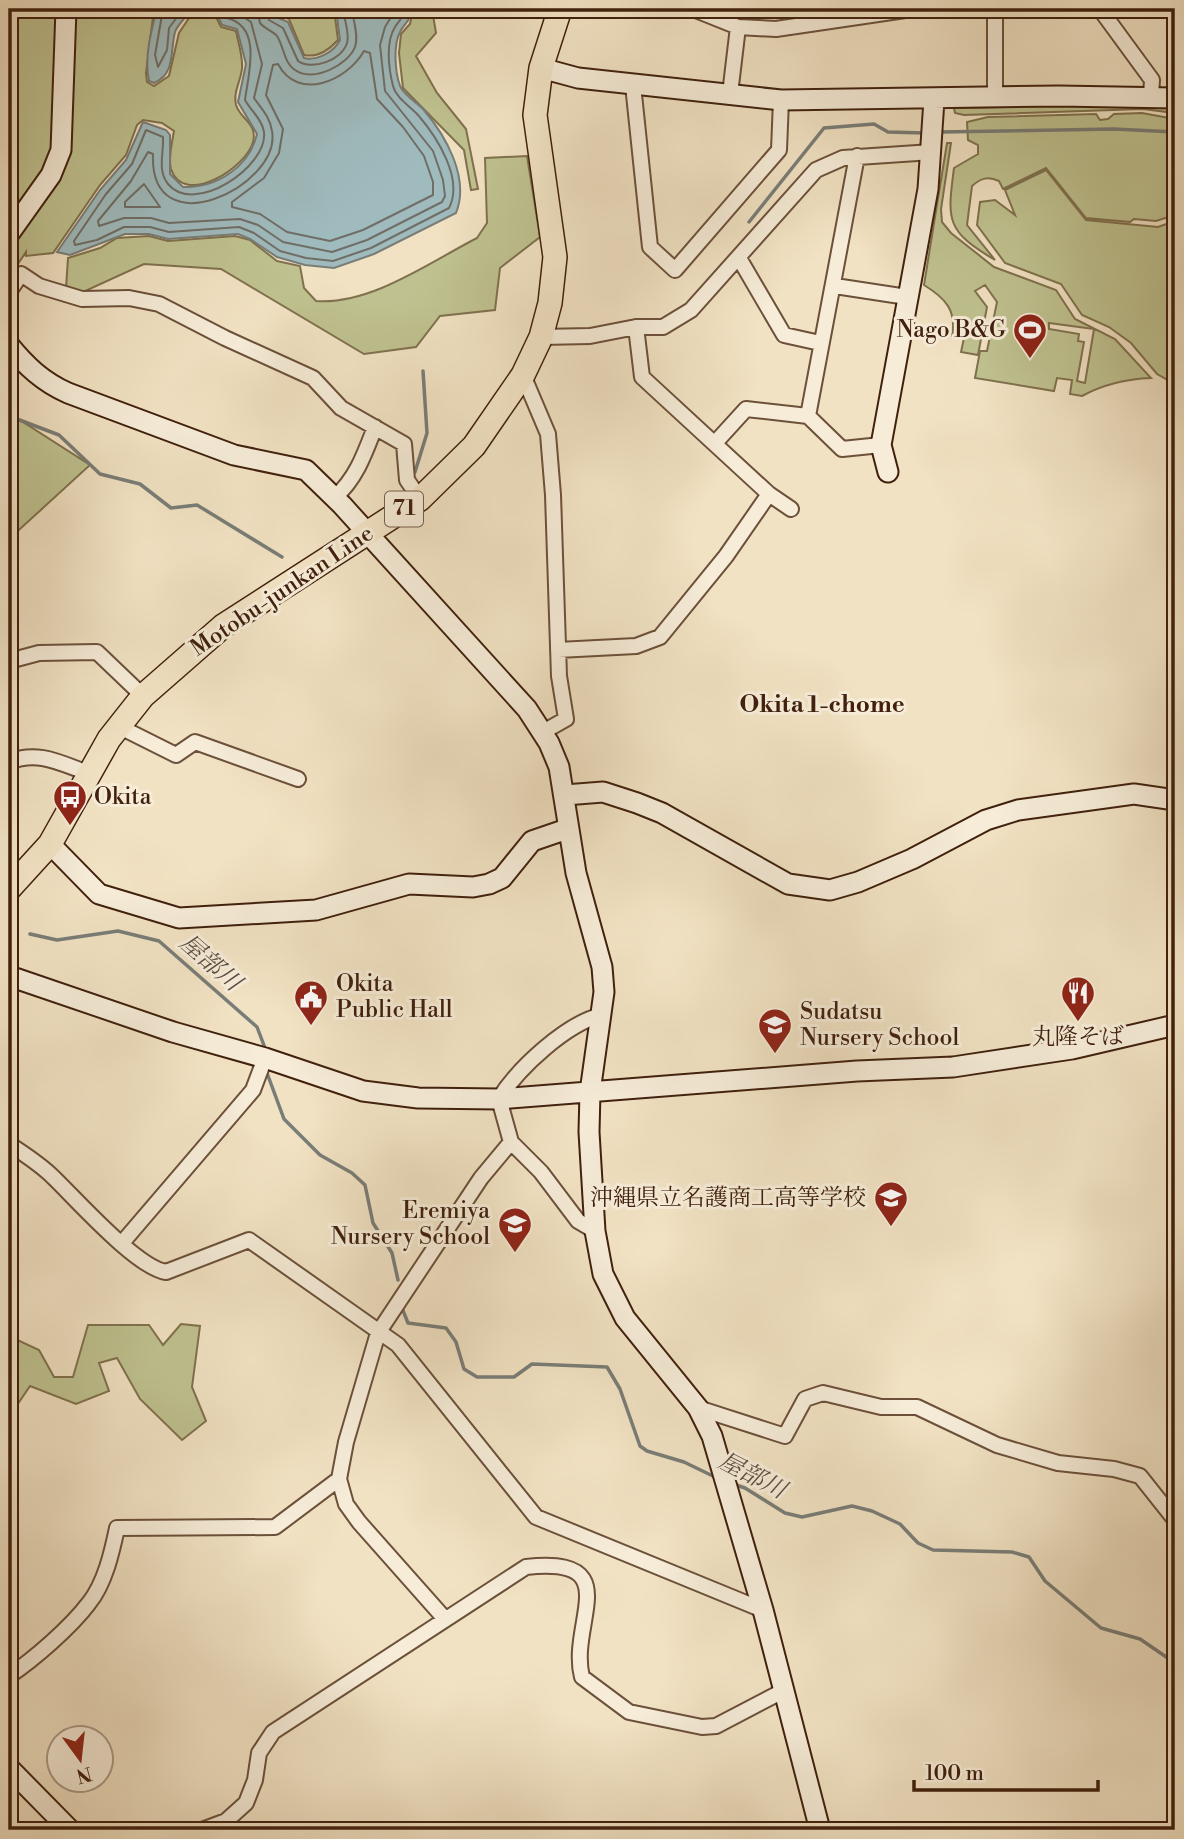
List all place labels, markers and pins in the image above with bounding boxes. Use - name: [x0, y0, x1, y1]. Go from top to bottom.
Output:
- sports icon: Nago B&G: [1011, 311, 1049, 360]
- place label: Nago B&G: [897, 316, 1006, 344]
- bus stop icon: Okita: [51, 778, 89, 827]
- place label: Okita: [94, 783, 152, 811]
- place label: Okita Public Hall: [336, 970, 453, 1024]
- restaurant icon: 丸隆そば: [1059, 974, 1097, 1023]
- public building icon: Okita Public Hall: [292, 978, 330, 1027]
- place label: Sudatsu Nursery School: [800, 998, 959, 1052]
- school or university icon: Sudatsu Nursery School: [756, 1006, 794, 1055]
- place label: 丸隆そば: [1032, 1023, 1124, 1051]
- school or university icon: 沖縄県立名護商工高等学校: [872, 1179, 910, 1228]
- place label: 沖縄県立名護商工高等学校: [590, 1184, 866, 1212]
- place label: Eremiya Nursery School: [331, 1197, 490, 1251]
- school or university icon: Eremiya Nursery School: [496, 1205, 534, 1254]

